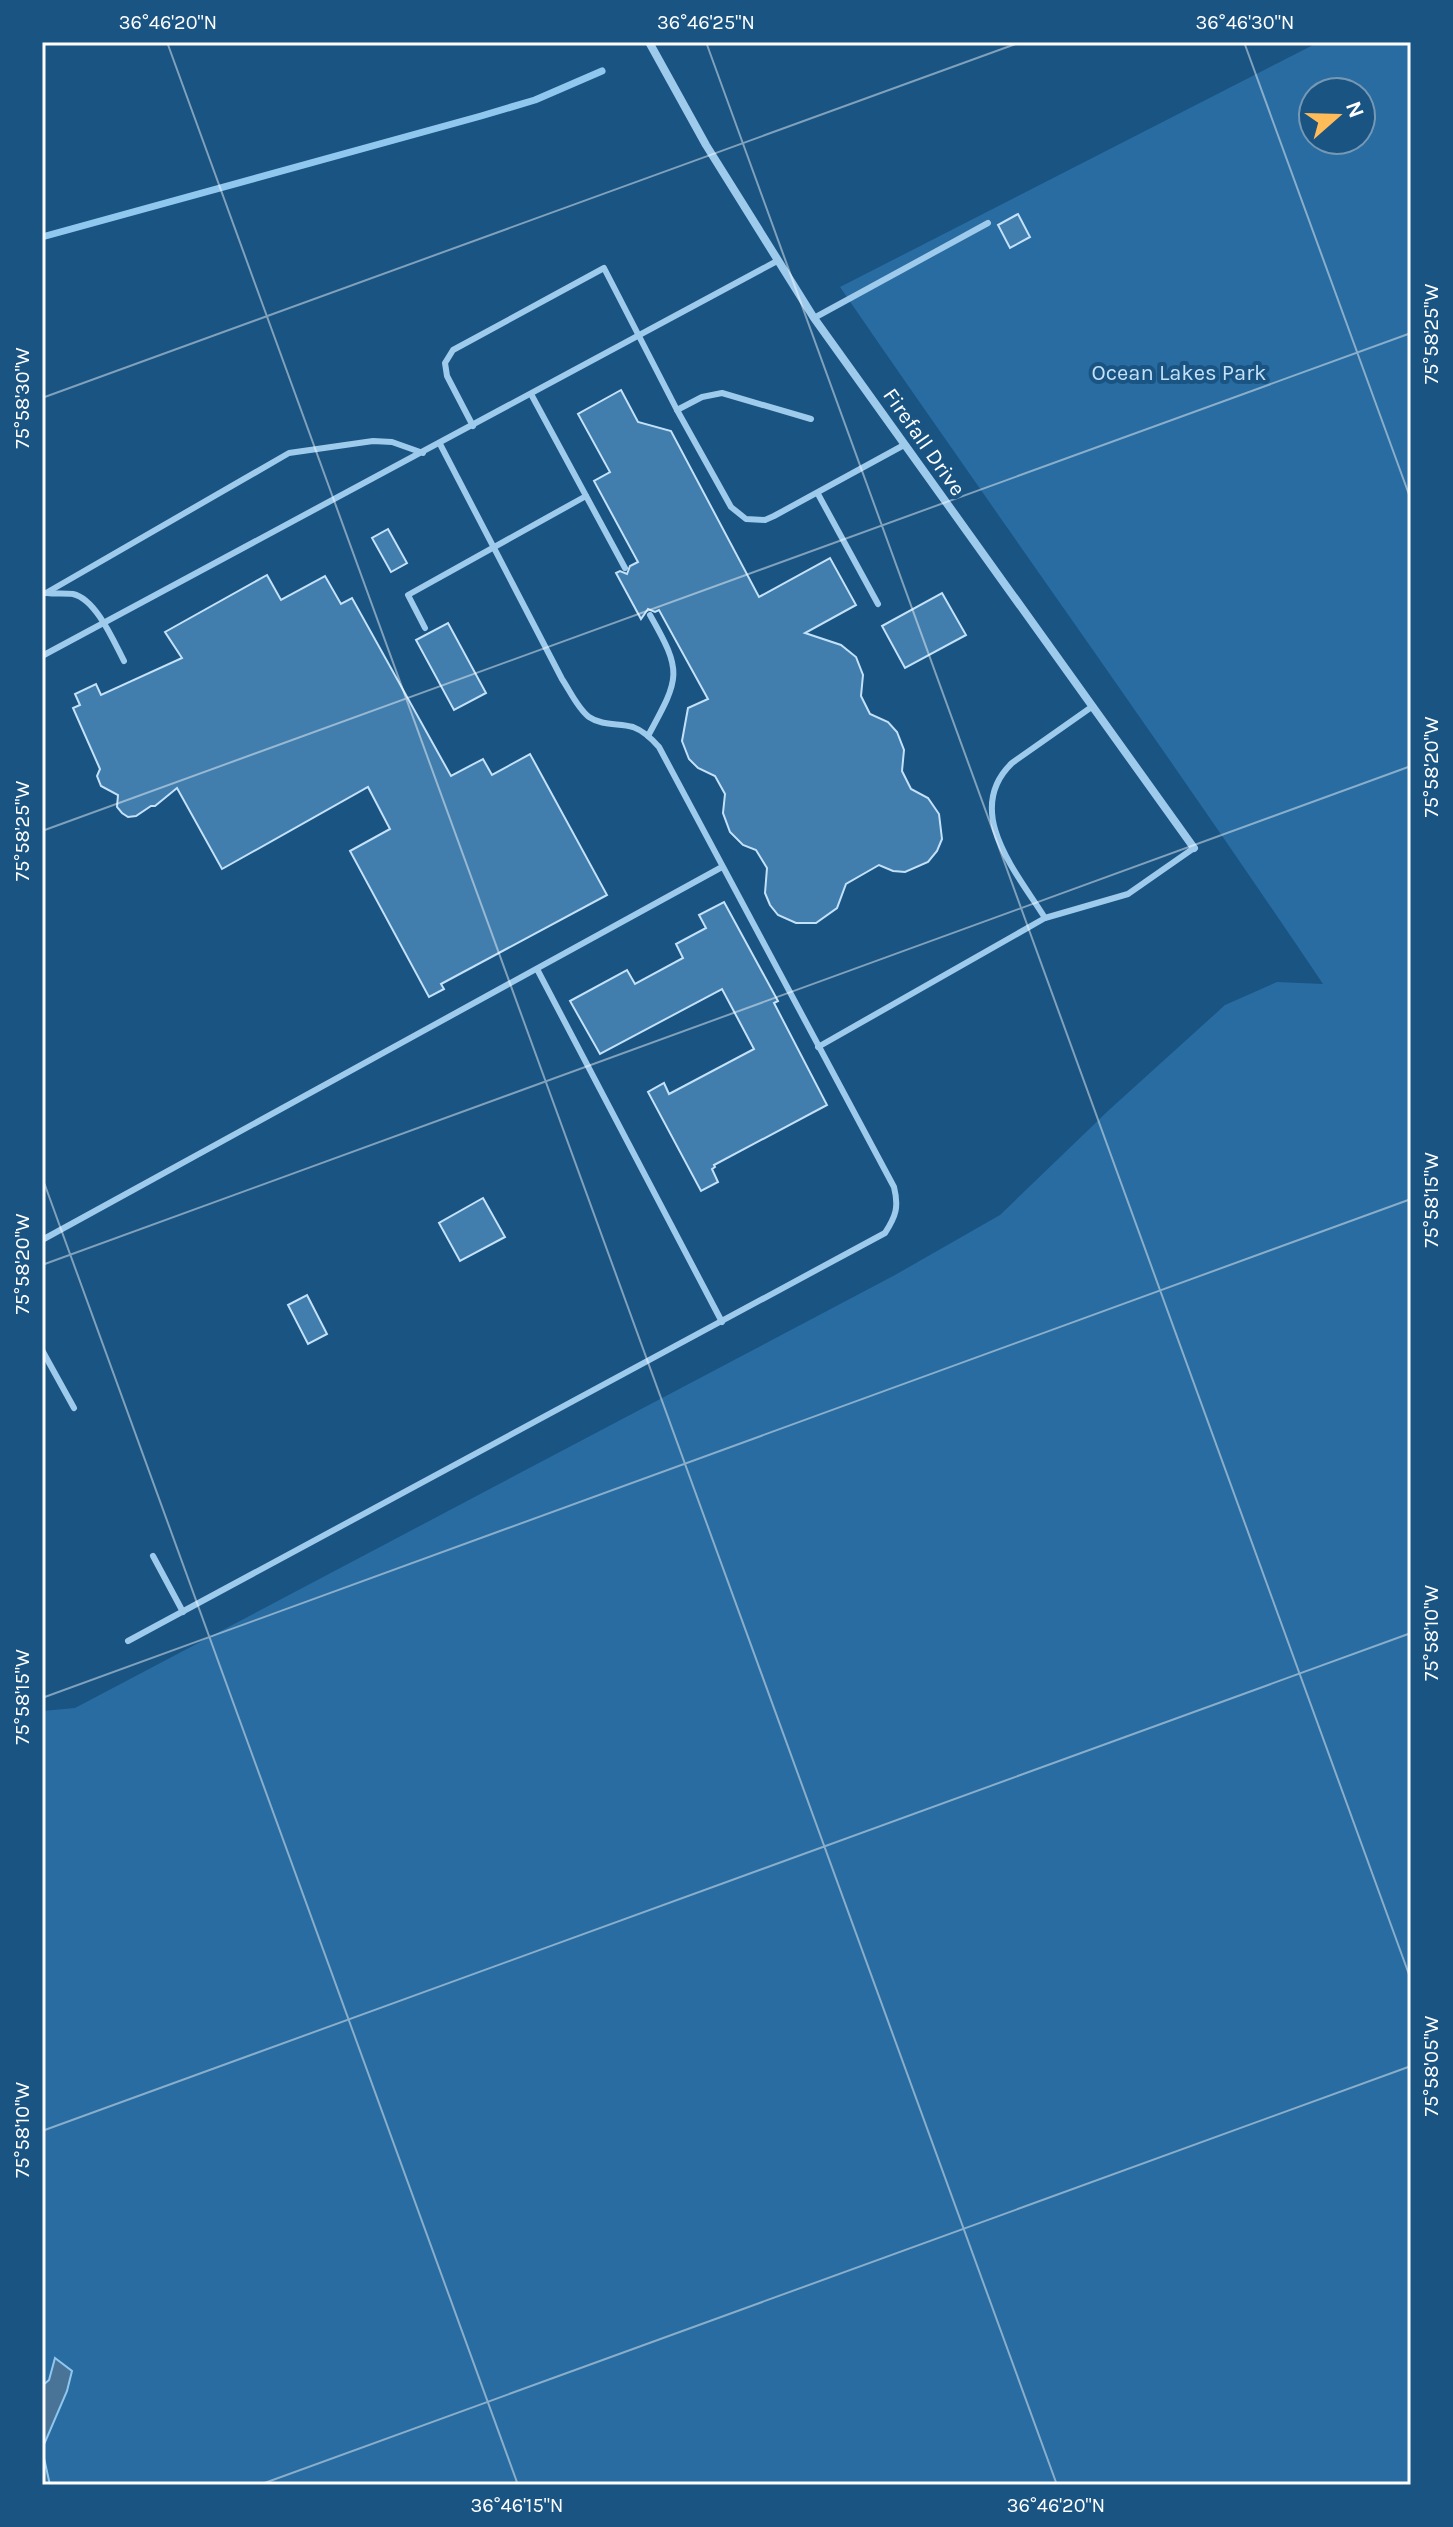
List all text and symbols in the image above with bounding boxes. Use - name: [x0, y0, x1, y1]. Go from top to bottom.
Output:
- text: 36°46'20"N: [119, 11, 217, 34]
- text: 36°46'25"N: [657, 11, 755, 34]
- text: 36°46'30"N: [1196, 11, 1294, 34]
- north arrow: [1297, 76, 1377, 156]
- text: N: [1340, 98, 1370, 121]
- text: 75°58'25"W: [1420, 284, 1443, 384]
- text: 75°58'30"W: [11, 347, 34, 449]
- park label: Ocean Lakes Park: [1092, 360, 1266, 386]
- street label: Firefall Drive: [877, 383, 971, 501]
- text: 75°58'20"W: [1420, 716, 1443, 818]
- text: 75°58'25"W: [11, 781, 34, 881]
- text: 75°58'15"W: [1420, 1152, 1443, 1248]
- text: 75°58'20"W: [11, 1213, 34, 1315]
- text: 75°58'10"W: [1420, 1585, 1443, 1681]
- text: 75°58'15"W: [11, 1649, 34, 1745]
- text: 75°58'05"W: [1420, 2015, 1443, 2116]
- text: 75°58'10"W: [11, 2082, 34, 2178]
- text: 36°46'15"N: [470, 2494, 564, 2517]
- text: 36°46'20"N: [1007, 2494, 1105, 2517]

